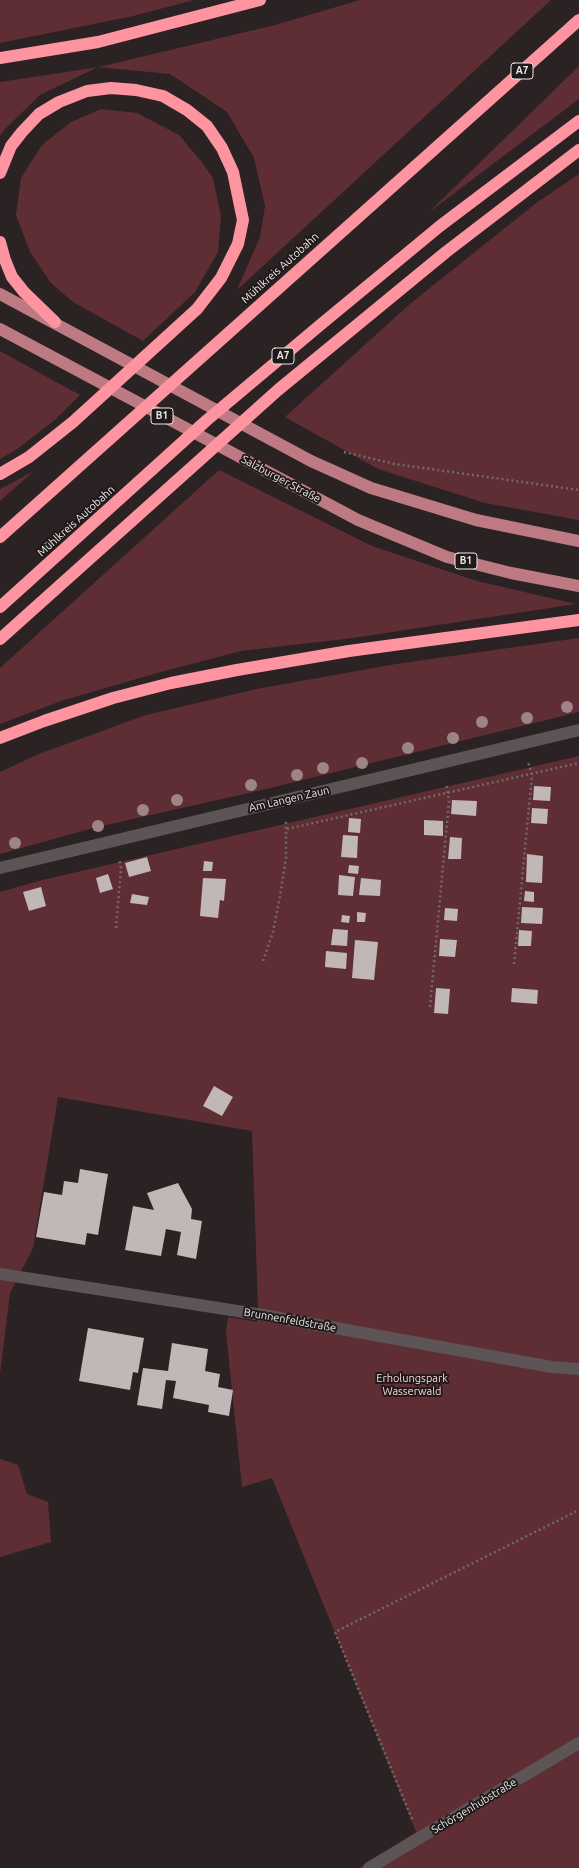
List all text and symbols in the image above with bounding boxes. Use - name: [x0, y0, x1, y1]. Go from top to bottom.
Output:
- road number: A7: [511, 63, 533, 79]
- street label: Mühlkreis Autobahn: [239, 230, 321, 306]
- road number: A7: [272, 348, 294, 364]
- road number: B1: [151, 408, 173, 424]
- street label: Salzburger Straße: [239, 453, 323, 505]
- street label: Mühlkreis Autobahn: [35, 483, 117, 559]
- road number: B1: [455, 553, 477, 569]
- street label: Am Langen Zaun: [247, 783, 331, 815]
- street label: Brunnenfeldstraße: [243, 1305, 337, 1335]
- park label: Erholungspark Wasserwald: [376, 1371, 448, 1397]
- street label: Schörgenhubstraße: [429, 1775, 519, 1837]

